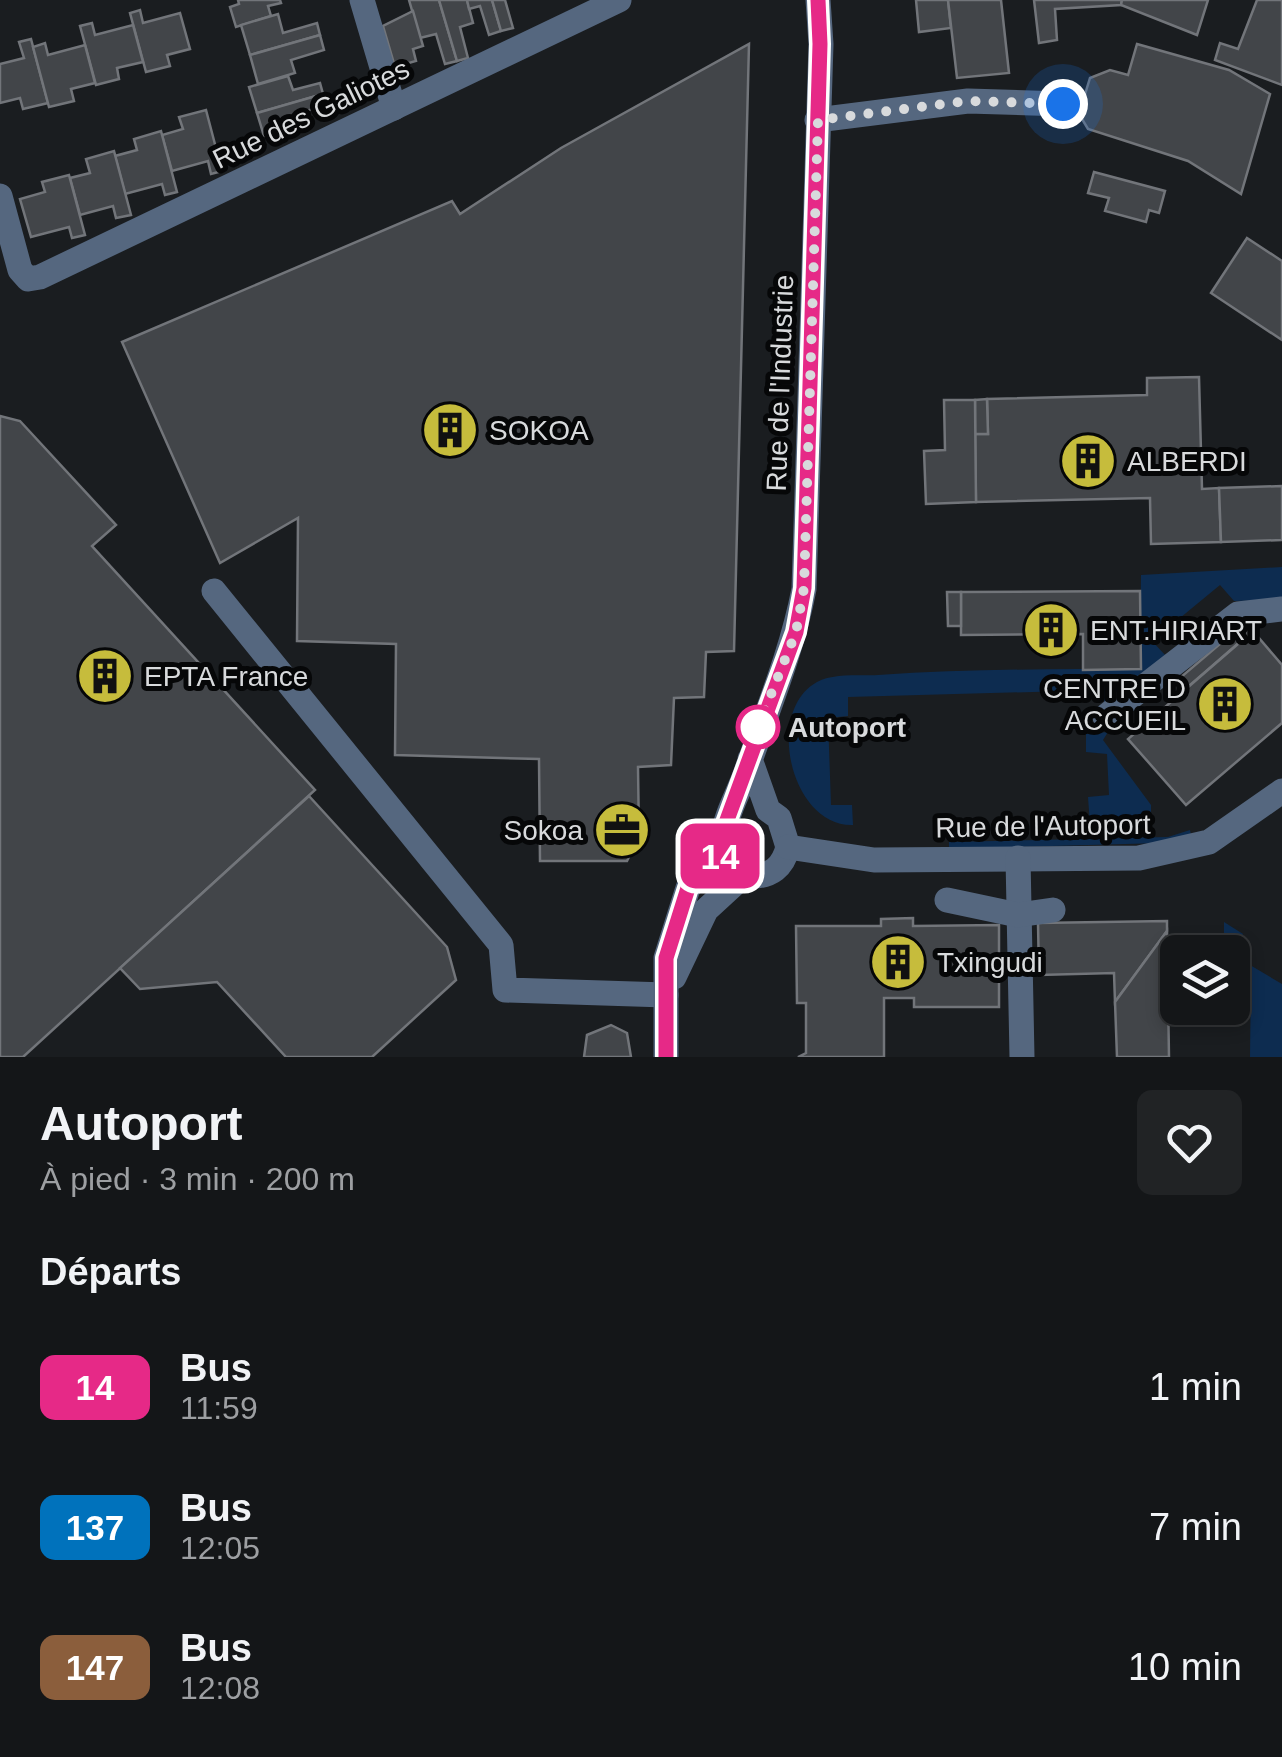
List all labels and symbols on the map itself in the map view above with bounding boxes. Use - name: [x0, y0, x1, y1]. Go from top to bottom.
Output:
- street label: Rue des Galiotes: [208, 53, 414, 175]
- your location: [1038, 79, 1088, 129]
- street label: Rue de l'Industrie: [761, 274, 799, 492]
- building icon: SOKOA: [420, 400, 480, 460]
- place label: SOKOA: [489, 415, 589, 446]
- building icon: ALBERDI: [1058, 431, 1118, 491]
- place label: ALBERDI: [1127, 446, 1247, 477]
- building icon: ENT.HIRIART: [1021, 600, 1081, 660]
- place label: ENT.HIRIART: [1090, 615, 1262, 646]
- building icon: EPTA France: [75, 646, 135, 706]
- place label: EPTA France: [144, 661, 308, 692]
- place label: CENTRE D ACCUEIL: [1043, 673, 1186, 736]
- building icon: CENTRE D ACCUEIL: [1195, 674, 1255, 734]
- marker: Autoport: [737, 706, 779, 748]
- place label: Autoport: [788, 712, 906, 743]
- office icon: Sokoa: [592, 800, 652, 860]
- street label: Rue de l'Autoport: [935, 809, 1151, 843]
- place label: Sokoa: [504, 815, 583, 846]
- line badge: 14: [675, 824, 765, 888]
- building icon: Txingudi: [868, 932, 928, 992]
- place label: Txingudi: [937, 947, 1043, 978]

